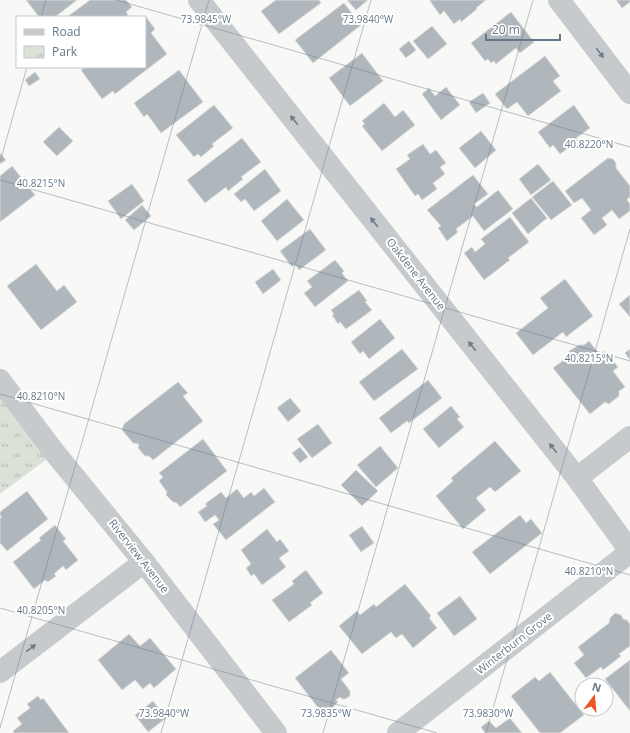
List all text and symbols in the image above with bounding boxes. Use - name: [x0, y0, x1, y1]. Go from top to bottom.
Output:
- text: 73.9845°W: [181, 12, 232, 26]
- text: 73.9840°W: [343, 12, 394, 26]
- legend: [16, 16, 146, 68]
- scale bar: [486, 16, 560, 42]
- text: 20 m: [492, 21, 520, 38]
- text: Road: [52, 23, 81, 40]
- text: Park: [52, 43, 78, 60]
- one-way arrow: [596, 48, 604, 59]
- one-way arrow: [289, 114, 298, 125]
- text: 40.8220°N: [565, 137, 613, 151]
- text: 40.8215°N: [17, 176, 65, 190]
- one-way arrow: [370, 216, 379, 227]
- street label: Oakdene Avenue: [384, 235, 449, 313]
- one-way arrow: [468, 340, 477, 351]
- text: 40.8215°N: [565, 351, 613, 365]
- text: 40.8210°N: [17, 389, 65, 403]
- one-way arrow: [549, 442, 557, 453]
- street label: Riverview Avenue: [106, 516, 173, 596]
- text: 40.8210°N: [565, 564, 613, 578]
- text: 40.8205°N: [17, 603, 65, 617]
- street label: Winterburn Grove: [473, 608, 555, 677]
- one-way arrow: [26, 644, 36, 652]
- north arrow: [574, 677, 614, 717]
- text: N: [591, 678, 603, 695]
- text: 73.9840°W: [139, 706, 190, 720]
- text: 73.9835°W: [301, 706, 352, 720]
- text: 73.9830°W: [463, 706, 514, 720]

